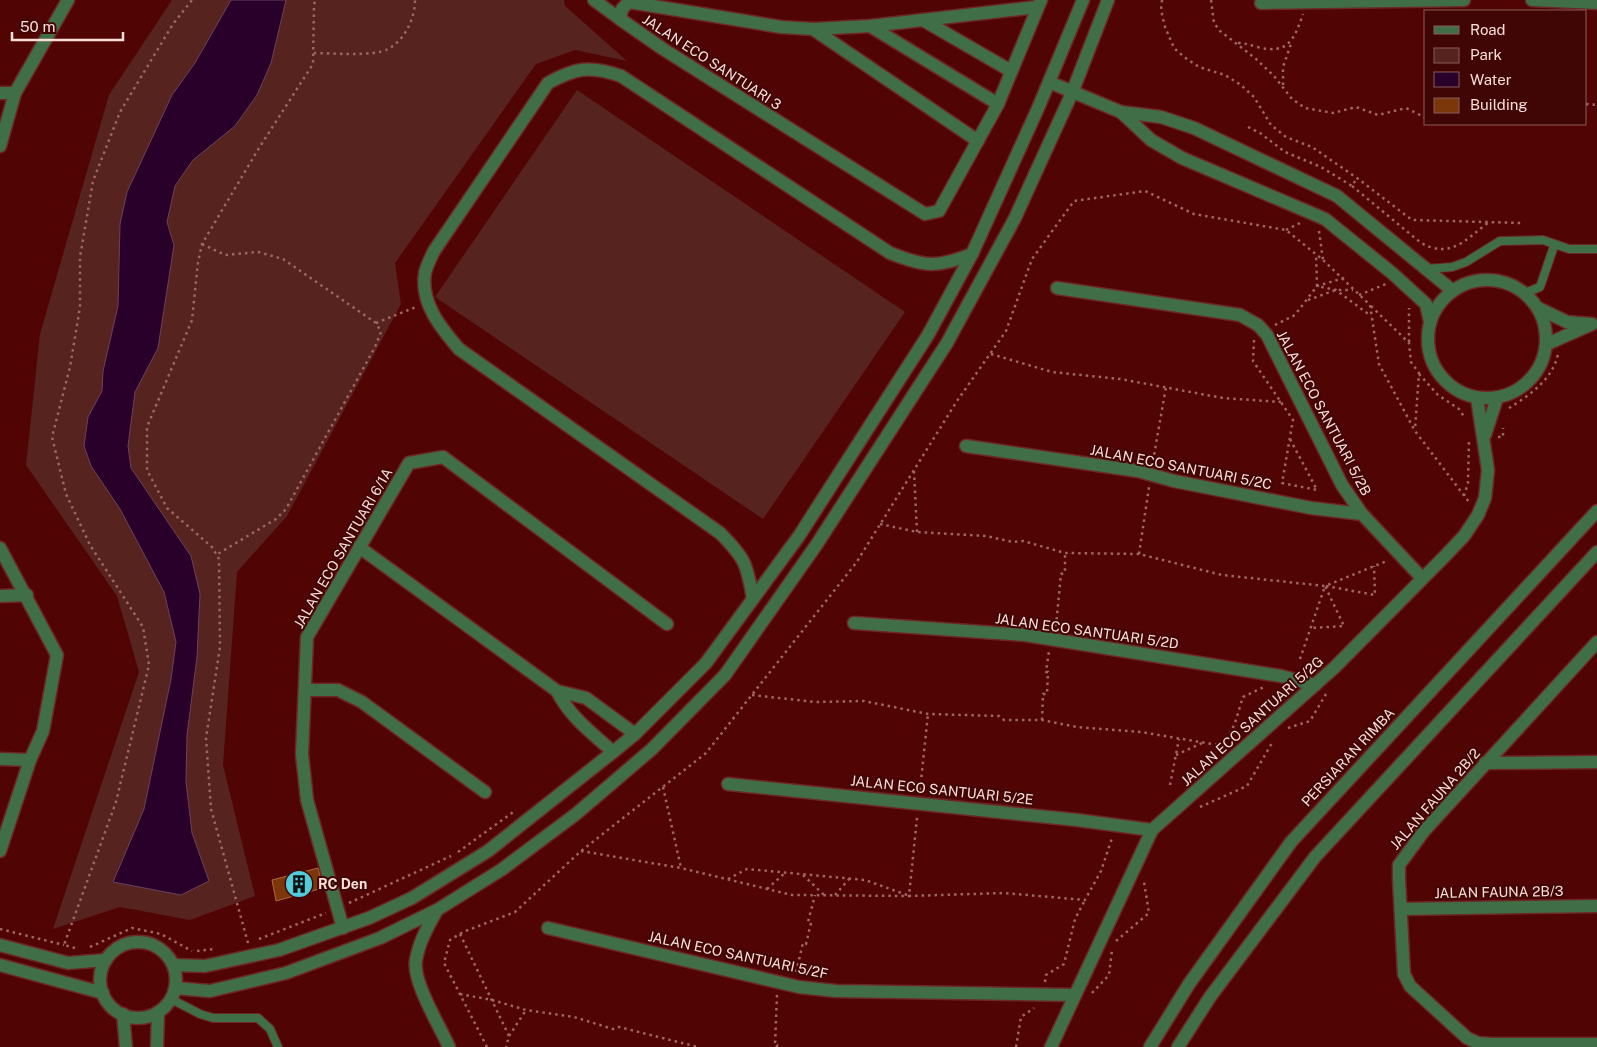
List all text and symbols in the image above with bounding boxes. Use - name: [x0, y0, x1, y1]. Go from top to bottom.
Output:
- scale bar: [12, 10, 124, 42]
- legend: [1424, 10, 1587, 125]
- street label: JALAN ECO SANTUARI 3: [640, 11, 784, 113]
- text: 50 m: [20, 18, 55, 35]
- text: Road: [1470, 21, 1506, 38]
- text: Park: [1470, 46, 1502, 63]
- text: Water: [1470, 71, 1512, 88]
- text: Building: [1470, 96, 1528, 113]
- street label: JALAN ECO SANTUARI 5/2B: [1274, 328, 1374, 498]
- street label: JALAN ECO SANTUARI 5/2C: [1089, 442, 1273, 492]
- street label: JALAN ECO SANTUARI 6/1A: [290, 465, 396, 631]
- street label: JALAN ECO SANTUARI 5/2D: [994, 610, 1180, 652]
- street label: JALAN ECO SANTUARI 5/2G: [1178, 653, 1326, 789]
- street label: PERSIARAN RIMBA: [1298, 704, 1398, 809]
- street label: JALAN FAUNA 2B/2: [1387, 745, 1483, 853]
- street label: JALAN ECO SANTUARI 5/2E: [850, 772, 1034, 808]
- building icon: RC Den: [284, 869, 314, 899]
- place label: RC Den: [318, 876, 367, 892]
- street label: JALAN FAUNA 2B/3: [1434, 883, 1564, 901]
- street label: JALAN ECO SANTUARI 5/2F: [647, 928, 829, 982]

